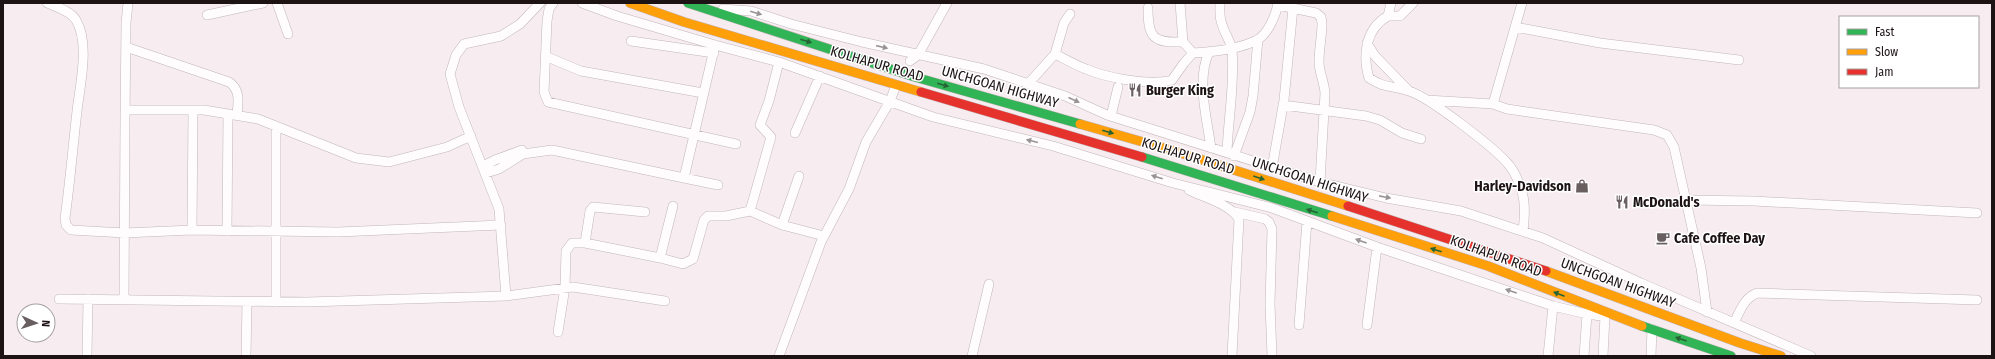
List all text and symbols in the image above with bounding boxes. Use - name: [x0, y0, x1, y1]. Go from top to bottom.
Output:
- one-way arrow: [750, 10, 762, 16]
- legend: [1839, 16, 1979, 88]
- text: Fast: [1875, 25, 1894, 39]
- one-way arrow: [800, 38, 812, 44]
- street label: KOLHAPUR ROAD: [828, 43, 926, 85]
- one-way arrow: [875, 44, 888, 50]
- text: Slow: [1875, 45, 1898, 59]
- street label: UNCHGOAN HIGHWAY: [940, 62, 1060, 112]
- text: Jam: [1875, 65, 1893, 79]
- one-way arrow: [937, 82, 949, 88]
- restaurant icon: Burger King: [1127, 82, 1143, 98]
- place label: Burger King: [1146, 82, 1214, 99]
- one-way arrow: [1068, 97, 1080, 103]
- one-way arrow: [1102, 129, 1114, 135]
- street label: KOLHAPUR ROAD: [1140, 134, 1236, 178]
- one-way arrow: [1026, 138, 1038, 144]
- street label: UNCHGOAN HIGHWAY: [1250, 153, 1370, 207]
- one-way arrow: [1151, 174, 1163, 180]
- one-way arrow: [1253, 176, 1265, 182]
- place label: Harley-Davidson: [1474, 178, 1571, 195]
- shop icon: Harley-Davidson: [1574, 178, 1590, 194]
- restaurant icon: McDonald's: [1614, 194, 1630, 210]
- place label: McDonald's: [1633, 194, 1700, 211]
- one-way arrow: [1379, 195, 1391, 201]
- one-way arrow: [1306, 208, 1318, 214]
- cafe icon: Cafe Coffee Day: [1655, 230, 1671, 246]
- place label: Cafe Coffee Day: [1674, 230, 1765, 247]
- street label: KOLHAPUR ROAD: [1448, 232, 1544, 280]
- one-way arrow: [1354, 238, 1366, 244]
- one-way arrow: [1430, 247, 1442, 253]
- street label: UNCHGOAN HIGHWAY: [1558, 254, 1678, 312]
- one-way arrow: [1504, 288, 1516, 294]
- one-way arrow: [1552, 290, 1564, 296]
- north arrow: [16, 303, 56, 343]
- text: N: [39, 320, 52, 327]
- one-way arrow: [1674, 336, 1686, 342]

